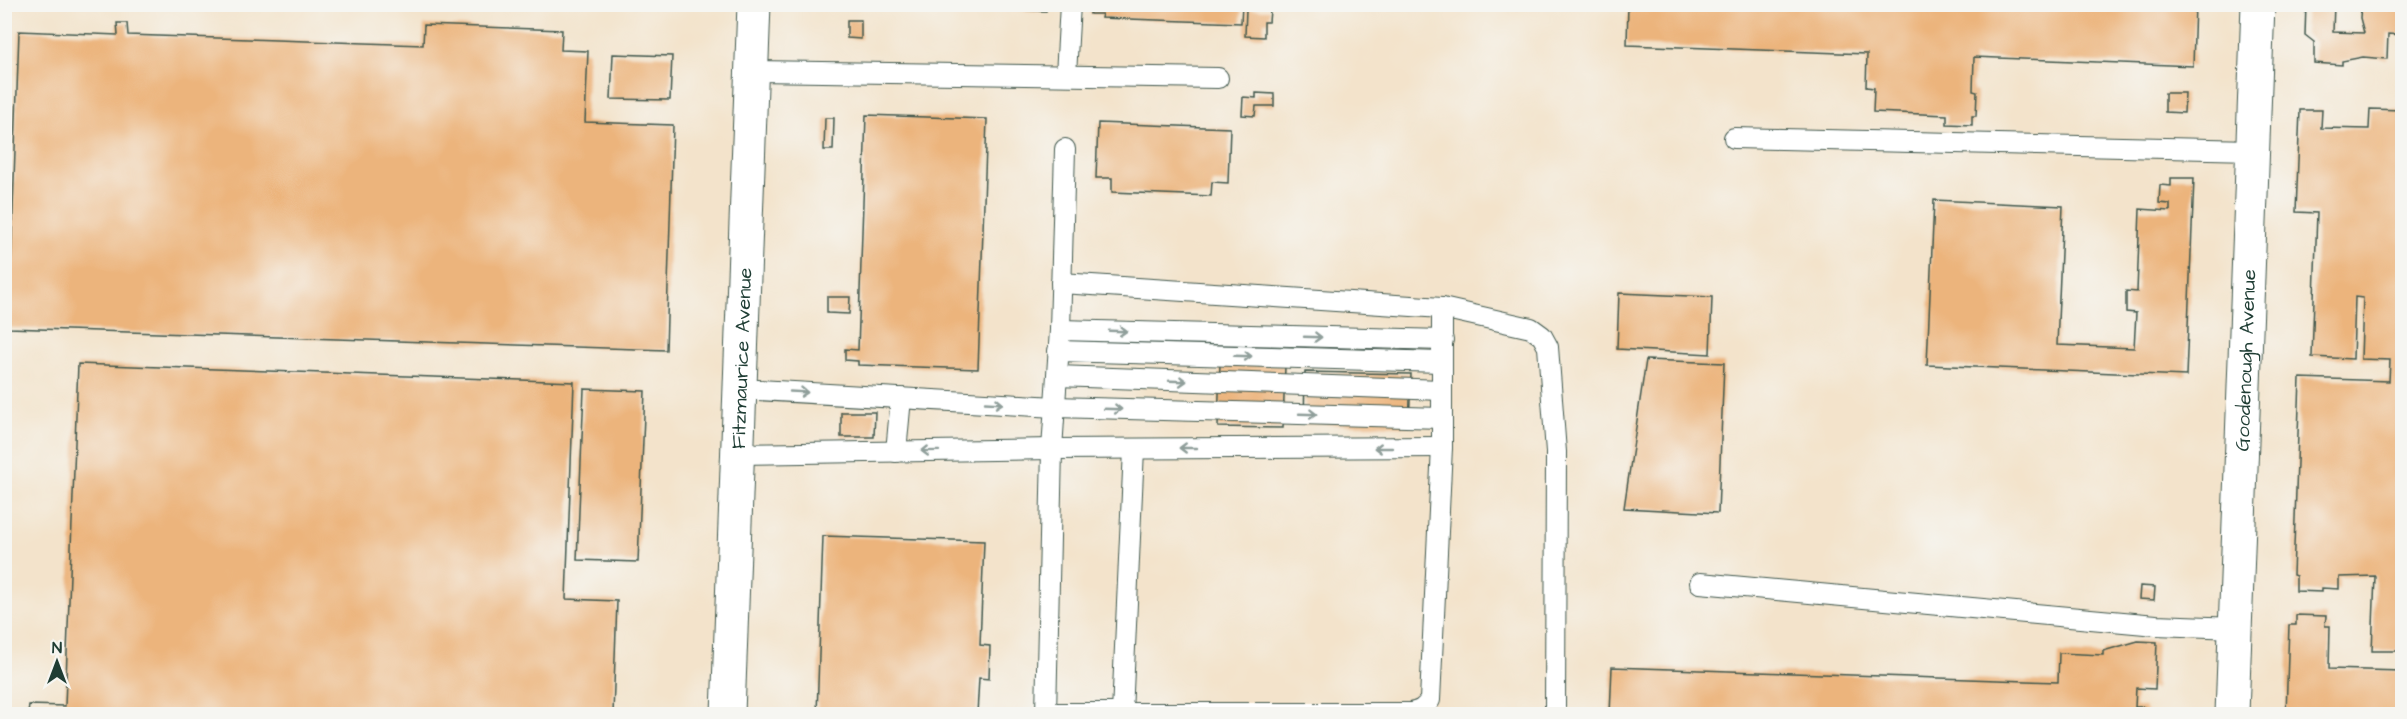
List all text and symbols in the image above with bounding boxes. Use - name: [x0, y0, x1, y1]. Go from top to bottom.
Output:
- street label: Fitzmaurice Avenue: [725, 267, 759, 449]
- street label: Goodenough Avenue: [2229, 269, 2263, 452]
- one-way arrow: [1108, 326, 1128, 337]
- one-way arrow: [1303, 331, 1323, 342]
- one-way arrow: [1232, 351, 1252, 362]
- one-way arrow: [1168, 375, 1188, 386]
- one-way arrow: [788, 387, 808, 398]
- one-way arrow: [983, 398, 1003, 409]
- one-way arrow: [1103, 403, 1123, 414]
- one-way arrow: [1298, 409, 1318, 420]
- one-way arrow: [1179, 442, 1199, 454]
- one-way arrow: [1374, 442, 1394, 454]
- one-way arrow: [921, 445, 941, 457]
- north arrow: [27, 632, 87, 692]
- text: N: [52, 637, 62, 659]

